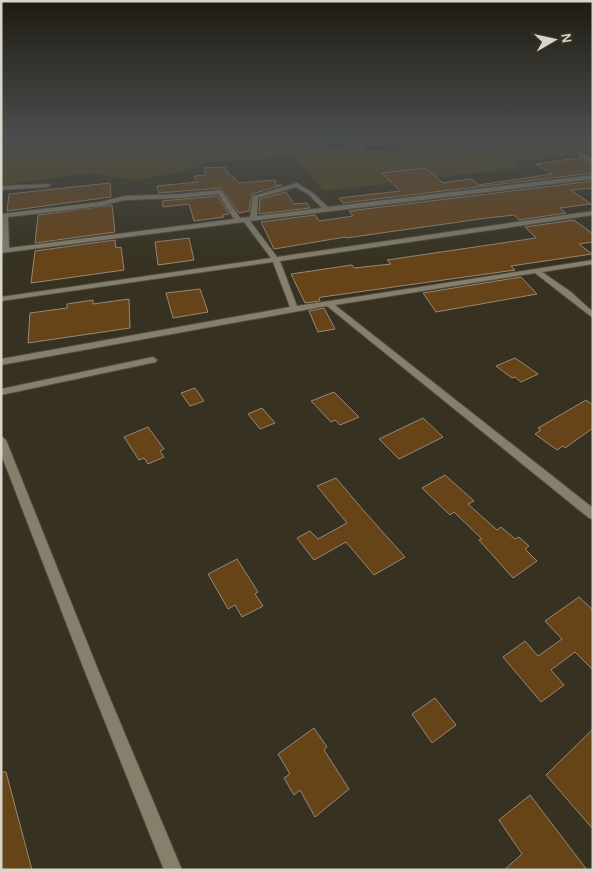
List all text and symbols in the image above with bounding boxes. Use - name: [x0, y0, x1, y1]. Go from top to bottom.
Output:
- north arrow: [529, 15, 579, 65]
- text: N: [558, 32, 574, 44]

